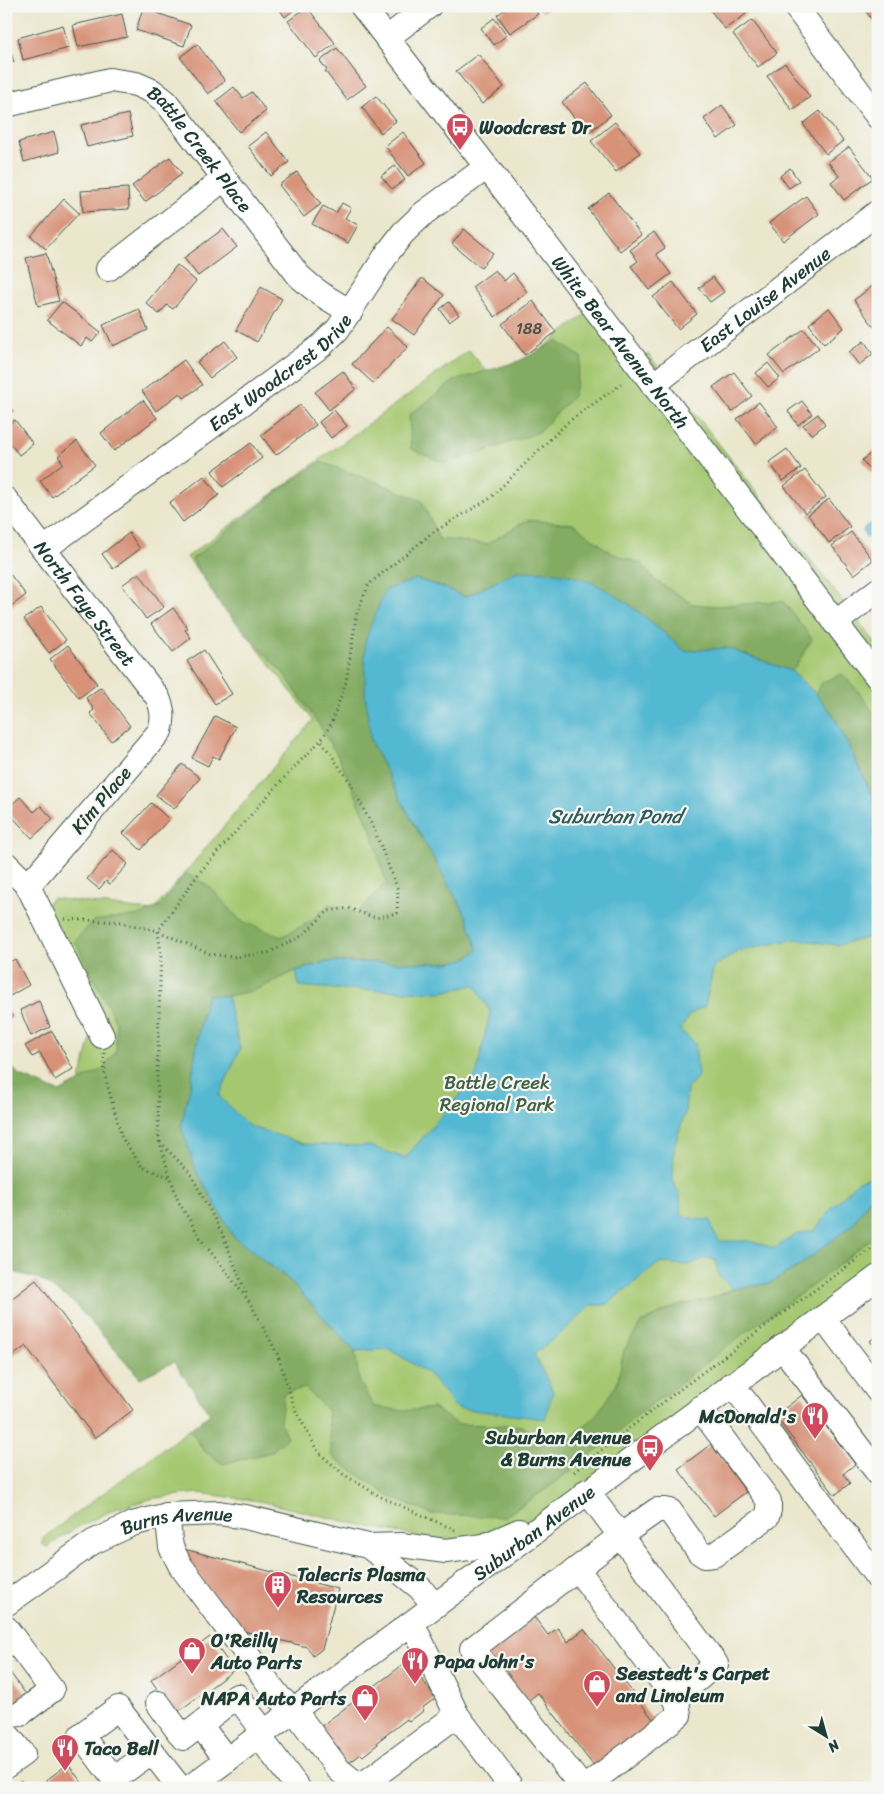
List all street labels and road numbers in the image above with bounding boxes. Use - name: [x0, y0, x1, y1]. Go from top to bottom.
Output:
- street label: Battle Creek Place: [140, 76, 261, 219]
- street label: East Louise Avenue: [692, 237, 838, 361]
- street label: White Bear Avenue North: [543, 248, 698, 436]
- street label: East Woodcrest Drive: [201, 307, 360, 440]
- street label: North Faye Street: [26, 533, 145, 673]
- street label: Kim Place: [62, 758, 140, 842]
- street label: Suburban Avenue: [465, 1476, 602, 1589]
- street label: Burns Avenue: [115, 1496, 235, 1544]

